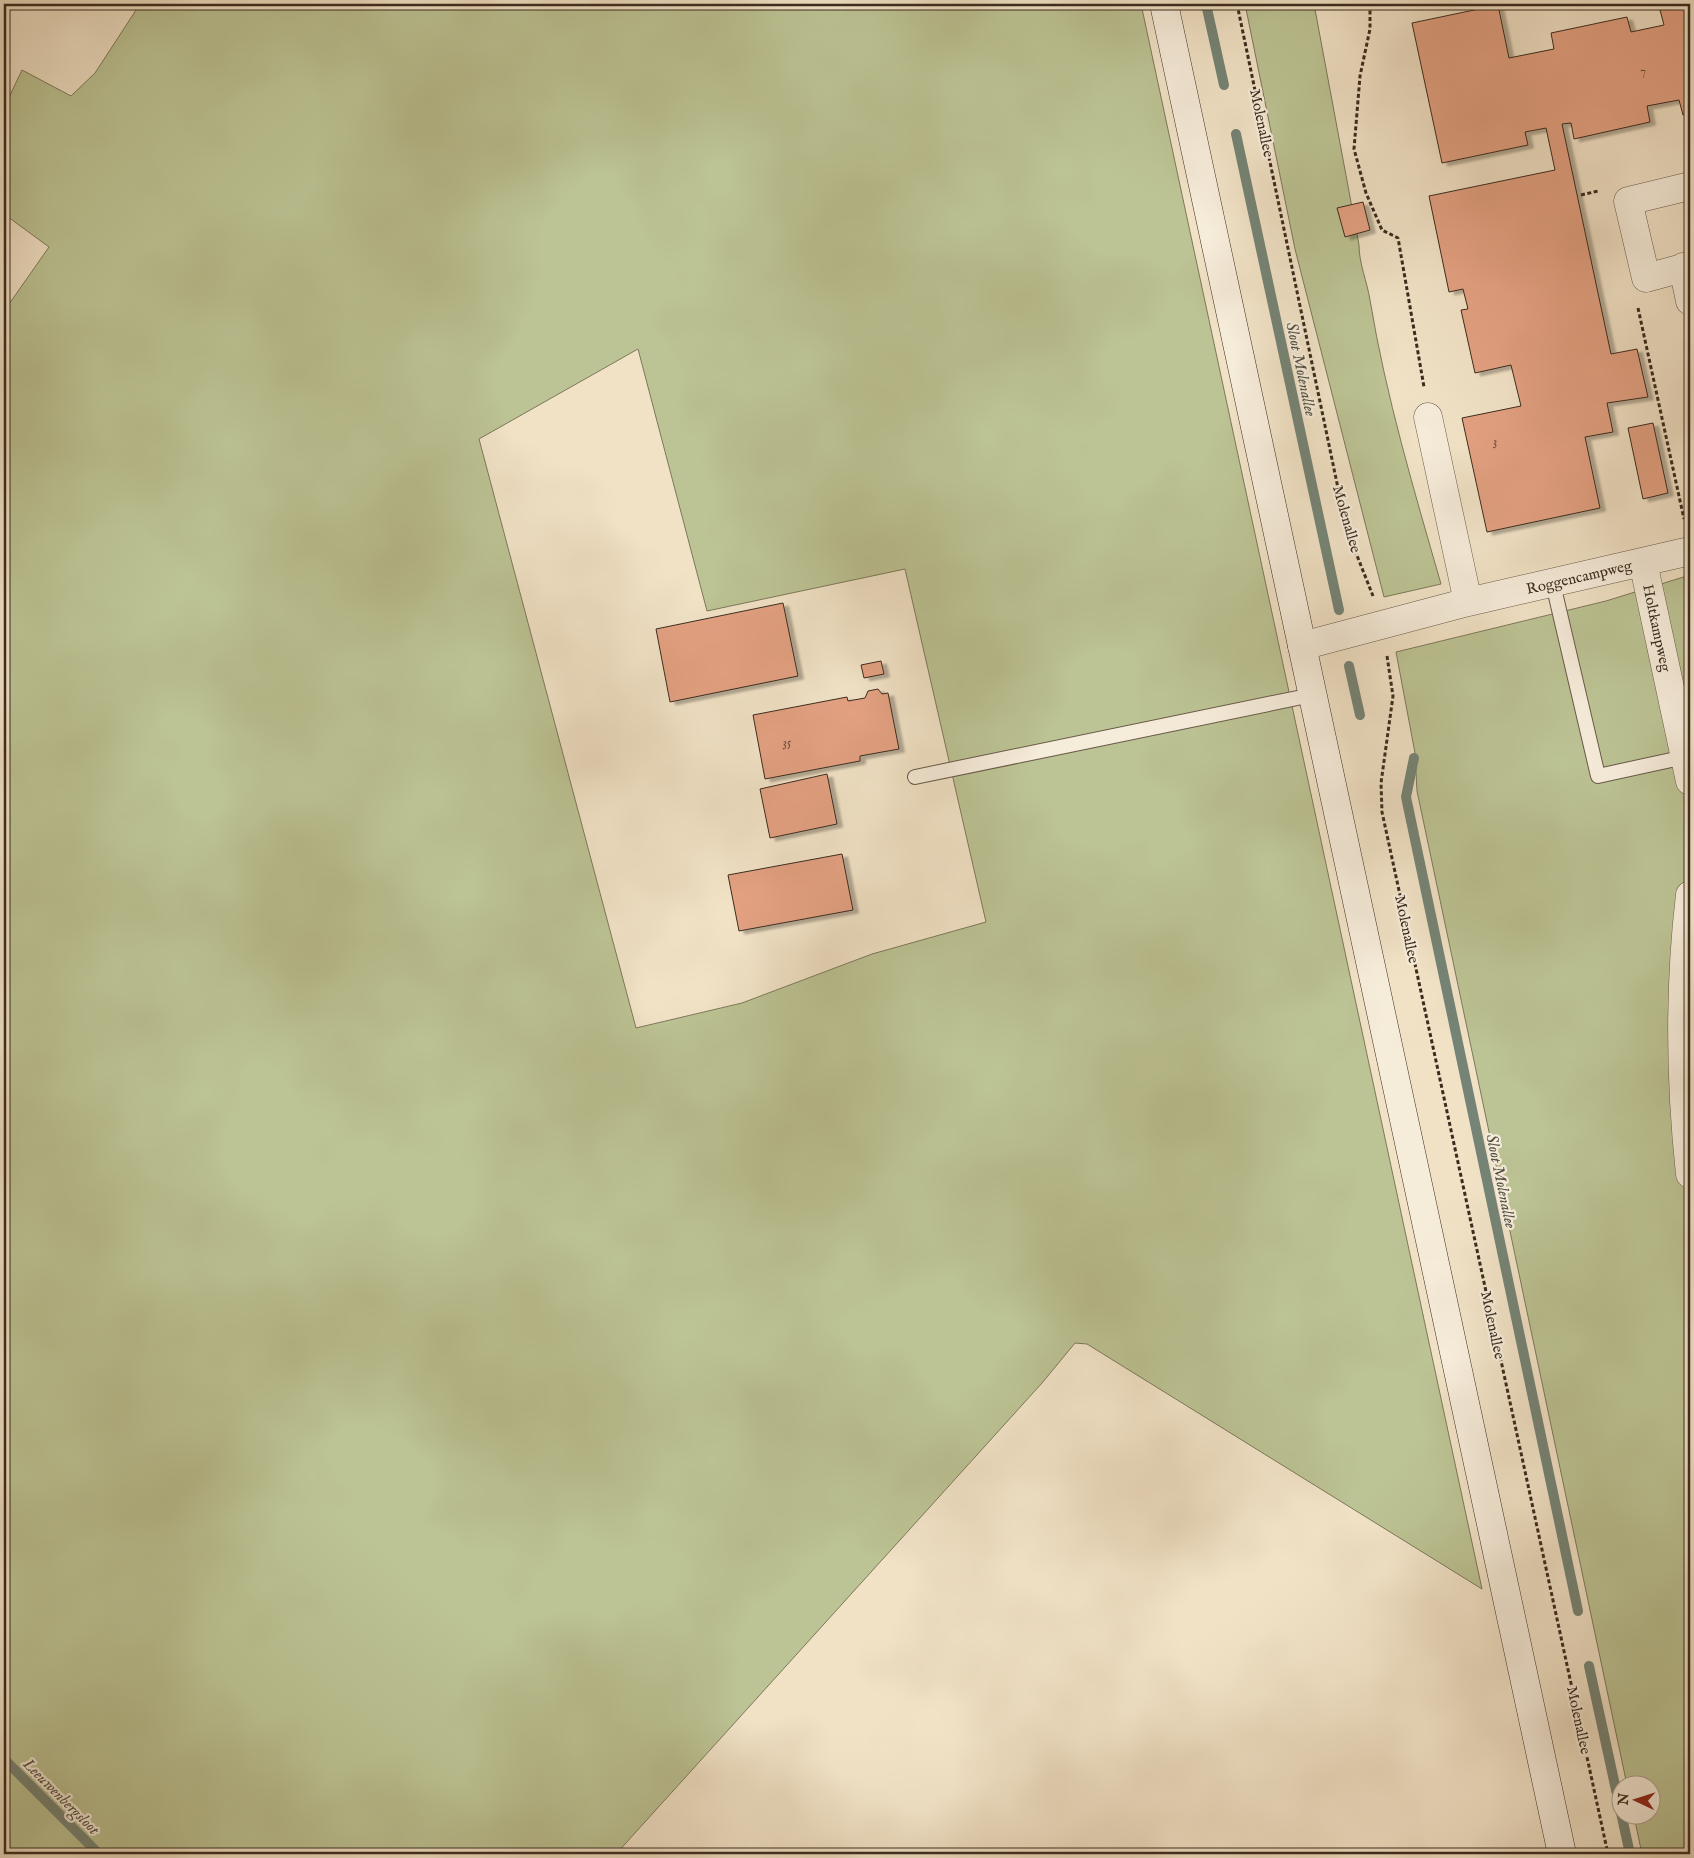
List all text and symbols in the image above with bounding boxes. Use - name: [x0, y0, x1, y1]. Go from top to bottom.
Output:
- house number: 7: [1640, 64, 1646, 79]
- street label: Molenallee: [1245, 87, 1278, 159]
- water label: Sloot Molenallee: [1280, 321, 1320, 419]
- house number: 3: [1493, 434, 1497, 449]
- street label: Molenallee: [1328, 483, 1365, 555]
- street label: Roggencampweg: [1524, 556, 1635, 599]
- street label: Holtkampweg: [1638, 583, 1675, 674]
- house number: 35: [783, 735, 792, 750]
- street label: Molenallee: [1390, 893, 1423, 965]
- water label: Sloot Molenallee: [1480, 1133, 1520, 1231]
- street label: Molenallee: [1476, 1289, 1509, 1361]
- street label: Molenallee: [1562, 1684, 1595, 1756]
- water label: Leeuwenbergsloot: [17, 1754, 104, 1840]
- north arrow: [1612, 1776, 1662, 1826]
- text: N: [1615, 1792, 1633, 1807]

